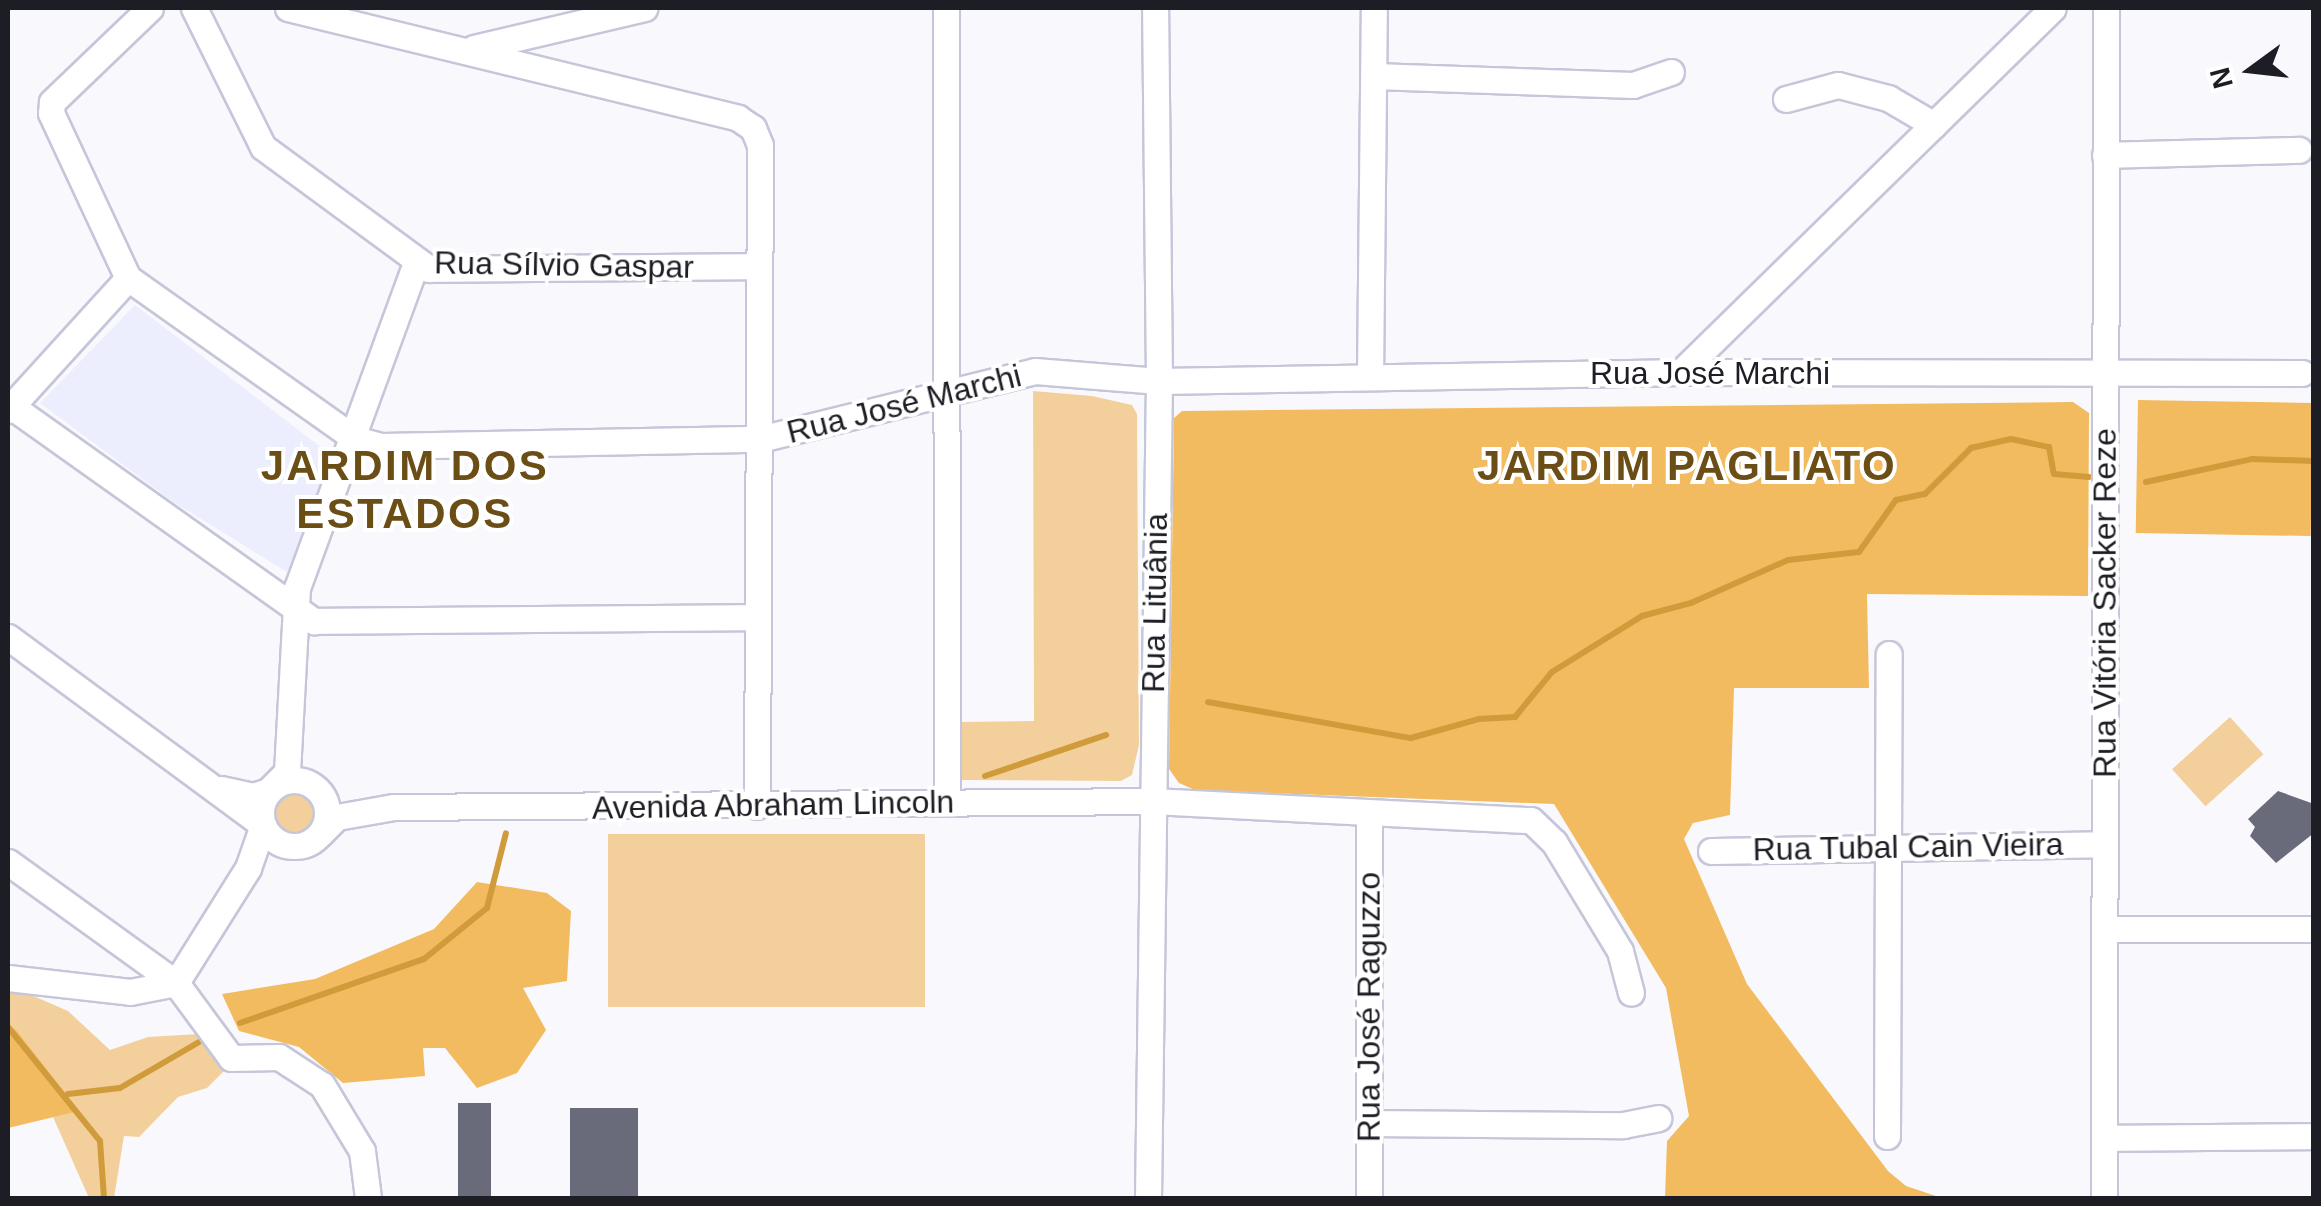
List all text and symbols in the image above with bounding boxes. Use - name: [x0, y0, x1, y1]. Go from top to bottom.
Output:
- north arrow: [2201, 20, 2301, 120]
- text: N: [2204, 64, 2239, 92]
- street label: Rua Sílvio Gaspar: [434, 244, 694, 286]
- street label: Rua José Marchi: [1590, 354, 1830, 392]
- street label: Rua José Marchi: [783, 356, 1025, 452]
- street label: Rua Vitória Sacker Reze: [2086, 428, 2124, 778]
- district label: JARDIM DOS ESTADOS: [261, 441, 549, 540]
- district label: JARDIM PAGLIATO: [1477, 441, 1897, 491]
- street label: Rua Lituânia: [1134, 513, 1176, 693]
- street label: Avenida Abraham Lincoln: [591, 783, 955, 827]
- street label: Rua Tubal Cain Vieira: [1752, 825, 2064, 869]
- street label: Rua José Raguzzo: [1350, 872, 1388, 1142]

